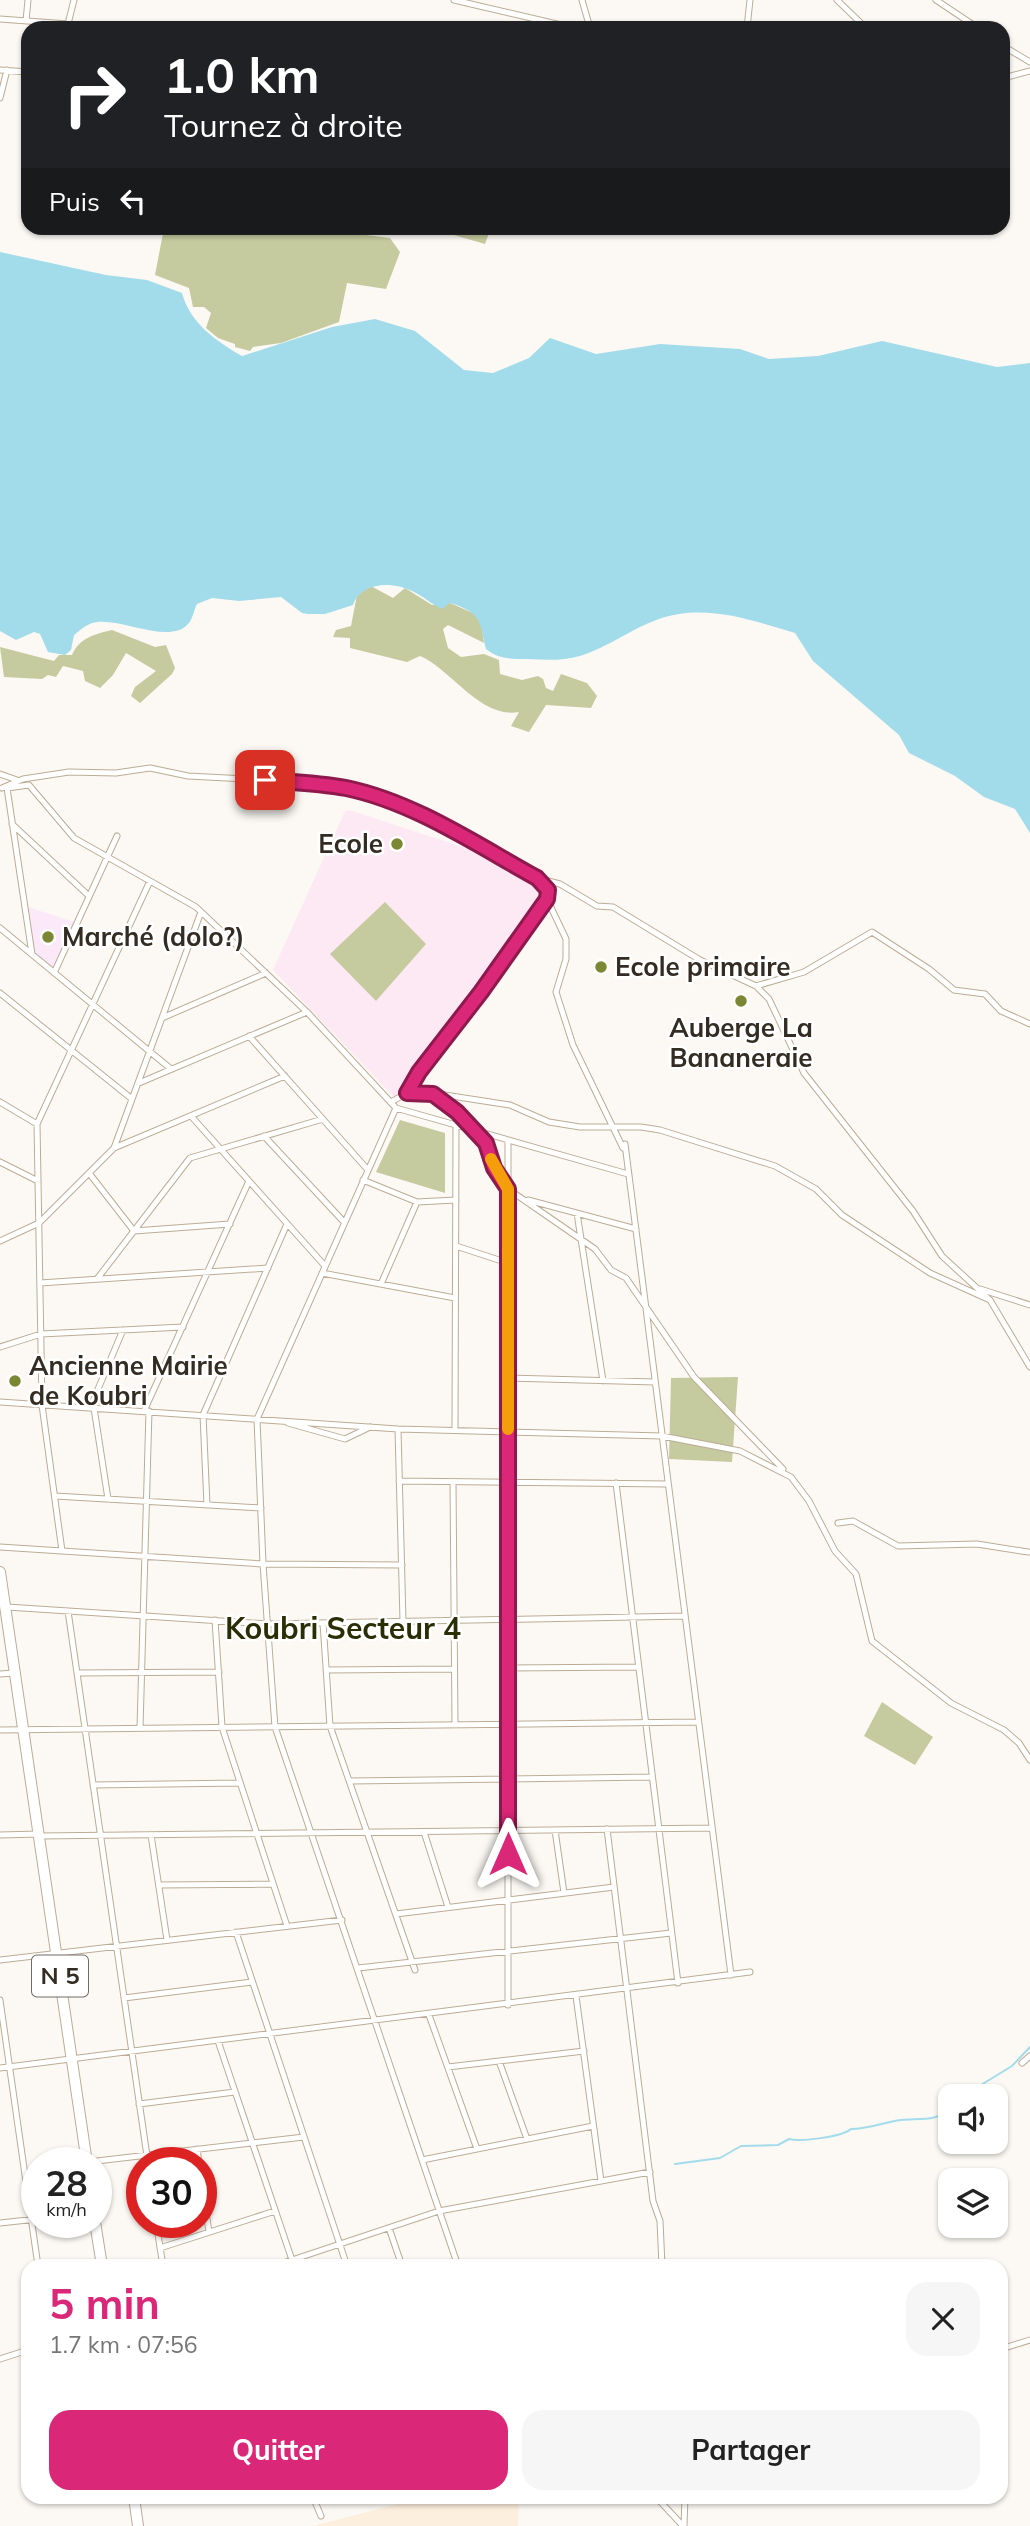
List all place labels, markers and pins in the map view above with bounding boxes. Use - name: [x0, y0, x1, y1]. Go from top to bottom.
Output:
- pin: [235, 750, 295, 810]
- place label: Ecole: [318, 827, 383, 860]
- marker: Ecole: [389, 836, 405, 852]
- place label: Marché (dolo?): [62, 920, 245, 953]
- marker: Marché (dolo?): [40, 929, 56, 945]
- place label: Ecole primaire: [615, 950, 790, 983]
- marker: Ecole primaire: [593, 959, 609, 975]
- marker: Auberge La Bananeraie: [733, 993, 749, 1009]
- place label: Auberge La Bananeraie: [669, 1011, 813, 1074]
- place label: Ancienne Mairie de Koubri: [29, 1349, 228, 1412]
- marker: Ancienne Mairie de Koubri: [7, 1373, 23, 1389]

